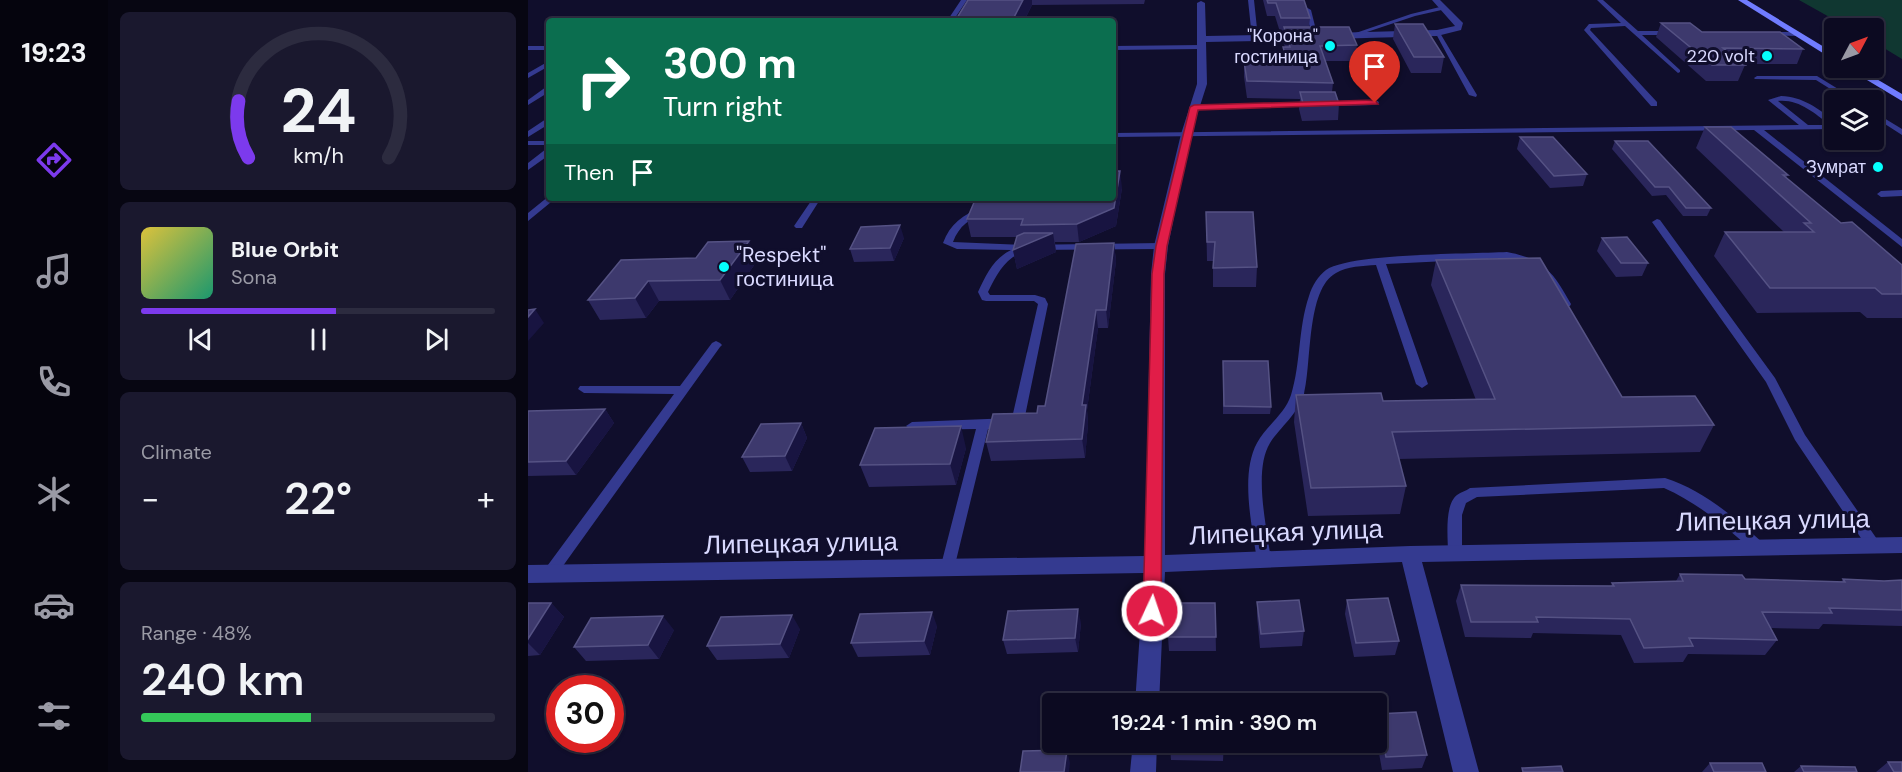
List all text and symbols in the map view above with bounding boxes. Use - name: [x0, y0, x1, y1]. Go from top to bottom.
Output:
- north arrow: [1824, 18, 1884, 78]
- map controls: [1824, 18, 1884, 150]
- place label: "Корона" гостиница: [1234, 24, 1319, 69]
- text: 19:23: [21, 35, 87, 70]
- text: 300 m: [663, 36, 797, 91]
- marker: "Корона" гостиница: [1323, 39, 1337, 53]
- pin: [1349, 41, 1400, 103]
- icon: right: [564, 42, 642, 120]
- place label: 220 volt: [1687, 44, 1755, 68]
- marker: 220 volt: [1760, 49, 1774, 63]
- icon: arrive: [1358, 50, 1391, 83]
- text: 24: [280, 70, 356, 151]
- text: Turn right: [663, 89, 783, 124]
- button: layers: [1824, 90, 1884, 150]
- icon: directions: [33, 139, 75, 181]
- text: km/h: [293, 142, 343, 170]
- place label: Зумрат: [1806, 155, 1866, 179]
- icon: arrive: [626, 156, 659, 189]
- text: Then: [564, 158, 614, 187]
- marker: Зумрат: [1871, 160, 1885, 174]
- text: Blue Orbit: [231, 235, 339, 264]
- place label: "Respekt" гостиница: [736, 241, 834, 293]
- icon: music: [33, 250, 75, 292]
- marker: "Respekt" гостиница: [717, 260, 731, 274]
- text: Sona: [231, 264, 277, 290]
- icon: previous: [184, 323, 217, 356]
- icon: pause: [302, 323, 335, 356]
- icon: next: [420, 323, 453, 356]
- icon: phone: [33, 361, 75, 403]
- text: Climate: [141, 439, 212, 465]
- text: 22°: [284, 469, 352, 528]
- icon: climate: [33, 473, 75, 515]
- text: −: [141, 477, 159, 520]
- text: +: [477, 477, 495, 520]
- street label: Липецкая улица: [1676, 501, 1871, 539]
- street label: Липецкая улица: [1189, 512, 1384, 552]
- street label: Липецкая улица: [704, 524, 899, 562]
- position arrow: [1120, 579, 1184, 643]
- icon: car: [33, 584, 75, 626]
- text: Range · 48%: [141, 620, 252, 646]
- text: 240 km: [141, 650, 304, 709]
- speed limit sign: 30: [546, 675, 624, 753]
- icon: filters: [33, 695, 75, 737]
- text: 19:24 · 1 min · 390 m: [1112, 708, 1317, 737]

